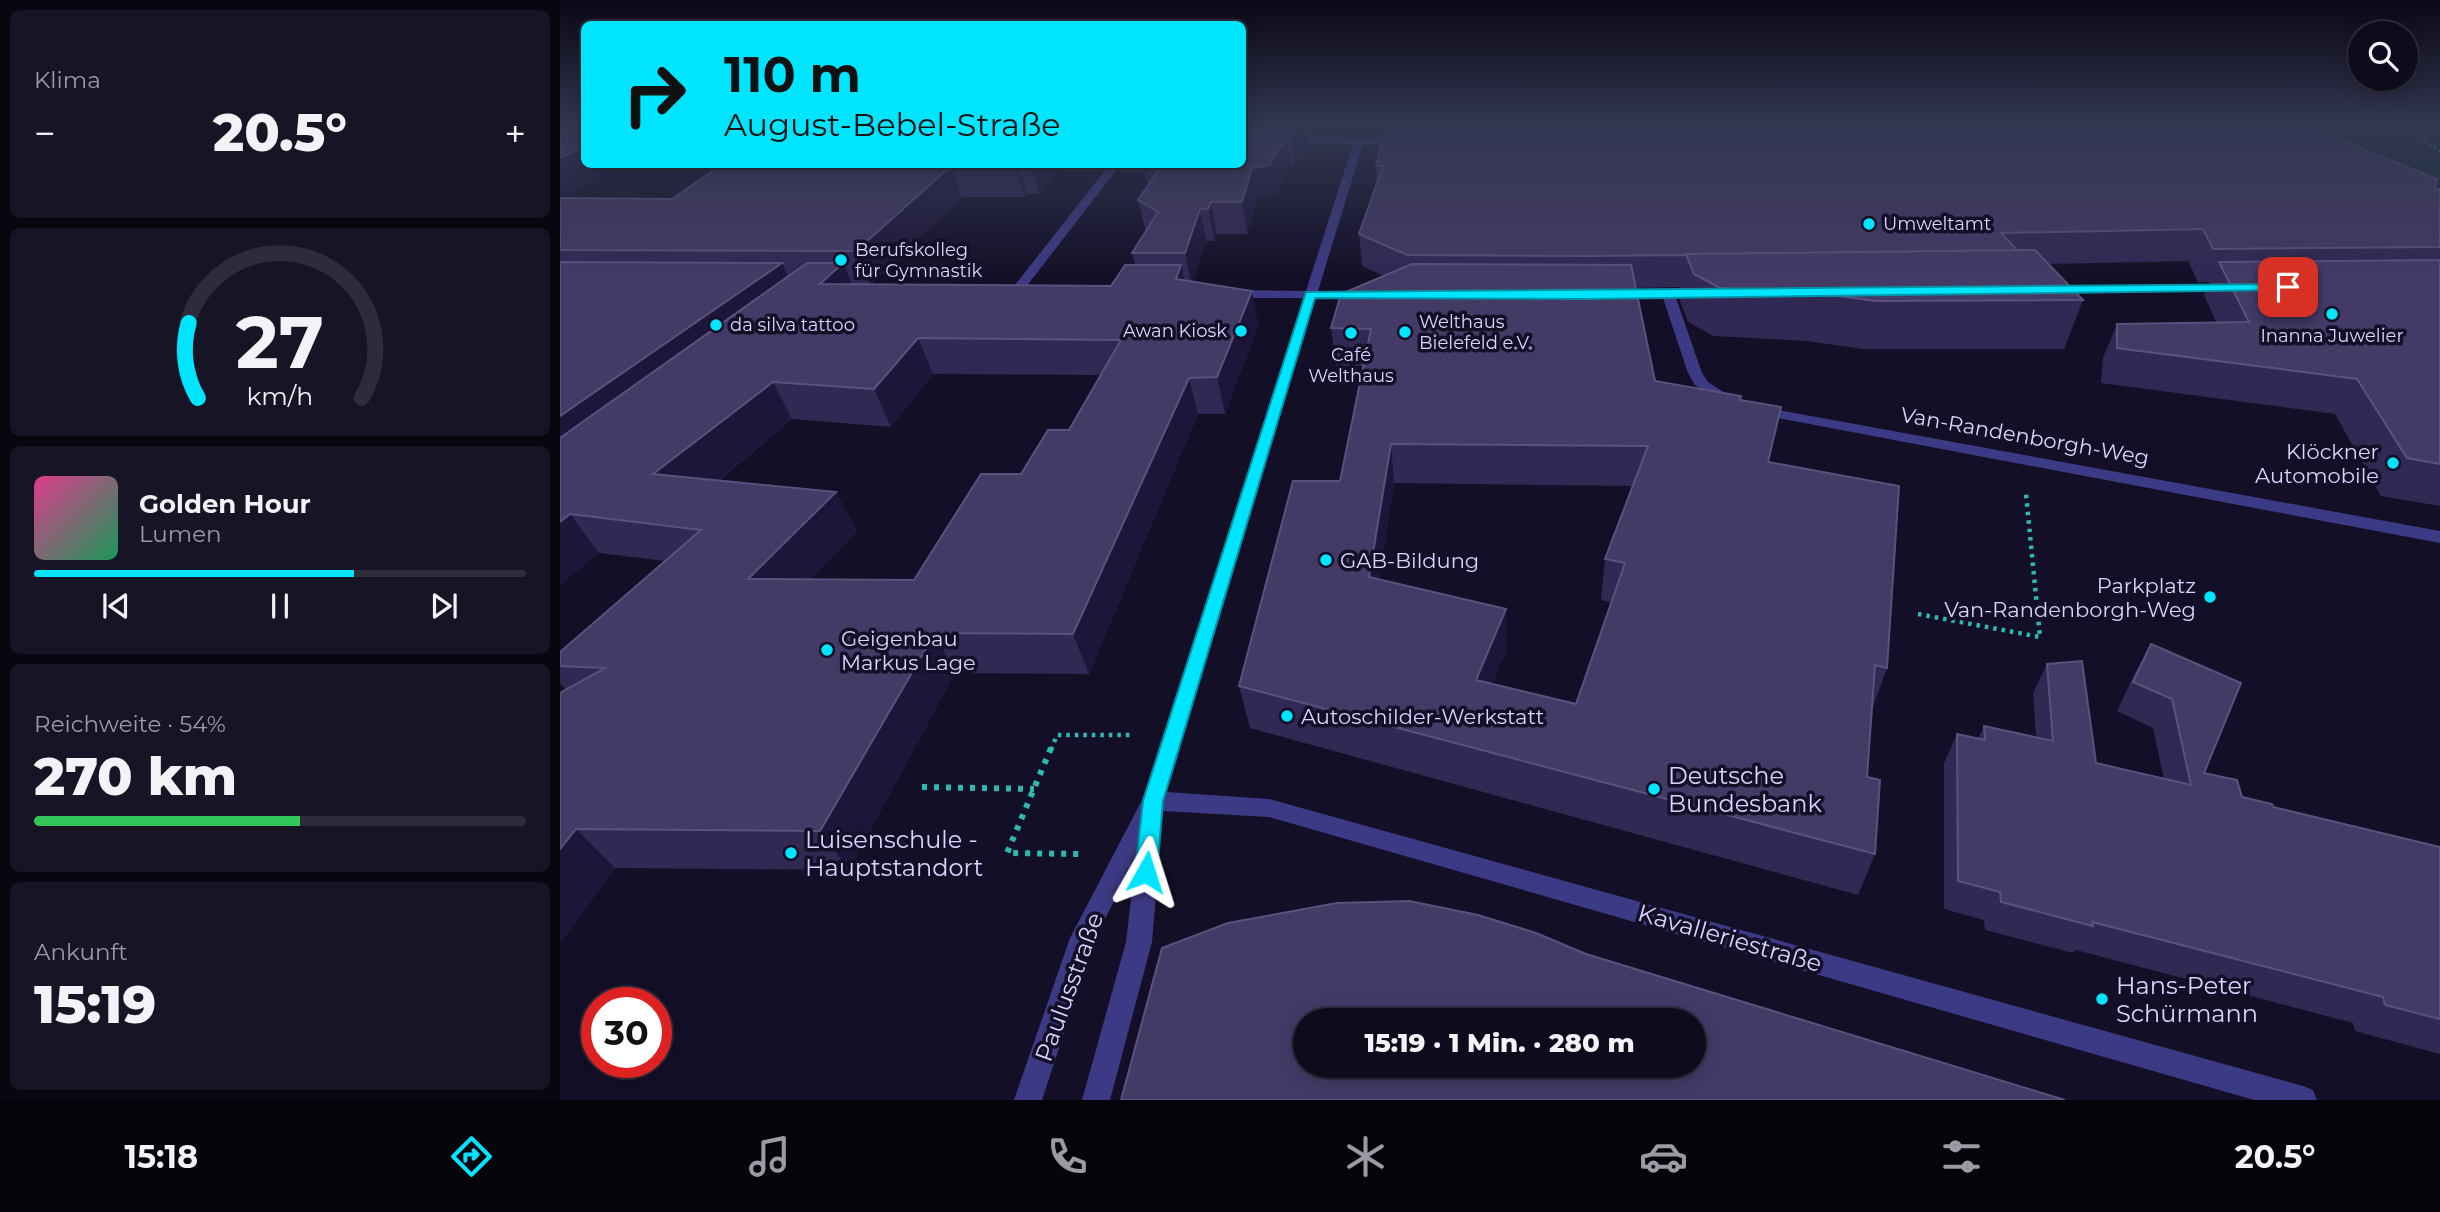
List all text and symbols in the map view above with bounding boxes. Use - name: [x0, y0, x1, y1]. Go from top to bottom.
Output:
- map controls: [2348, 21, 2418, 91]
- button: search: [2348, 21, 2418, 91]
- text: 110 m: [724, 45, 861, 104]
- icon: right: [609, 49, 700, 140]
- text: Klima: [34, 66, 101, 94]
- text: 20.5°: [213, 101, 347, 164]
- text: August-Bebel-Straße: [724, 105, 1061, 144]
- text: −: [34, 110, 56, 157]
- text: +: [504, 110, 526, 157]
- place label: Umweltamt: [1883, 213, 1991, 235]
- marker: Umweltamt: [1861, 216, 1877, 232]
- place label: Berufskolleg für Gymnastik: [855, 239, 983, 282]
- marker: Berufskolleg für Gymnastik: [833, 252, 849, 268]
- pin: [2258, 257, 2318, 317]
- icon: arrive: [2269, 268, 2307, 306]
- text: 27: [236, 298, 324, 386]
- marker: Inanna Juwelier: [2324, 306, 2340, 322]
- place label: Welthaus Bielefeld e.V.: [1419, 311, 1532, 354]
- place label: da silva tattoo: [730, 314, 855, 336]
- marker: da silva tattoo: [708, 317, 724, 333]
- place label: Awan Kiosk: [1123, 320, 1227, 342]
- marker: Awan Kiosk: [1233, 323, 1249, 339]
- marker: Welthaus Bielefeld e.V.: [1397, 324, 1413, 340]
- marker: Café Welthaus: [1343, 325, 1359, 341]
- place label: Inanna Juwelier: [2260, 325, 2404, 347]
- place label: Café Welthaus: [1308, 344, 1394, 387]
- text: km/h: [247, 381, 313, 411]
- street label: Van-Randenborgh-Weg: [1899, 402, 2151, 470]
- place label: Klöckner Automobile: [2255, 439, 2379, 488]
- marker: Klöckner Automobile: [2385, 455, 2401, 471]
- text: Golden Hour: [139, 488, 311, 520]
- text: Lumen: [139, 520, 222, 548]
- place label: GAB-Bildung: [1340, 548, 1479, 573]
- marker: GAB-Bildung: [1318, 552, 1334, 568]
- place label: Parkplatz Van-Randenborgh-Weg: [1944, 573, 2196, 622]
- icon: previous: [97, 587, 135, 625]
- icon: pause: [261, 587, 299, 625]
- icon: next: [425, 587, 463, 625]
- marker: Parkplatz Van-Randenborgh-Weg: [2202, 589, 2218, 605]
- place label: Geigenbau Markus Lage: [841, 626, 976, 675]
- marker: Geigenbau Markus Lage: [819, 642, 835, 658]
- place label: Autoschilder-Werkstatt: [1301, 704, 1544, 729]
- marker: Autoschilder-Werkstatt: [1279, 708, 1295, 724]
- text: Reichweite · 54%: [34, 710, 226, 738]
- text: 270 km: [34, 745, 237, 808]
- place label: Deutsche Bundesbank: [1668, 761, 1823, 818]
- marker: Deutsche Bundesbank: [1646, 781, 1662, 797]
- place label: Luisenschule - Hauptstandort: [805, 825, 983, 882]
- position arrow: [1109, 835, 1183, 909]
- marker: Luisenschule - Hauptstandort: [783, 845, 799, 861]
- street label: Kavalleriestraße: [1635, 898, 1825, 978]
- street label: Paulusstraße: [1029, 909, 1109, 1065]
- text: Ankunft: [34, 938, 128, 966]
- place label: Hans-Peter Schürmann: [2116, 971, 2258, 1028]
- text: 15:19: [34, 973, 156, 1036]
- speed limit sign: 30: [581, 987, 672, 1078]
- marker: Hans-Peter Schürmann: [2094, 991, 2110, 1007]
- text: 15:19 · 1 Min. · 280 m: [1364, 1027, 1635, 1059]
- icon: directions: [447, 1132, 496, 1181]
- icon: music: [745, 1132, 794, 1181]
- icon: phone: [1043, 1132, 1092, 1181]
- icon: climate: [1341, 1132, 1390, 1181]
- icon: car: [1639, 1132, 1688, 1181]
- icon: filters: [1937, 1132, 1986, 1181]
- text: 15:18: [124, 1137, 198, 1176]
- text: 20.5°: [2235, 1137, 2315, 1176]

